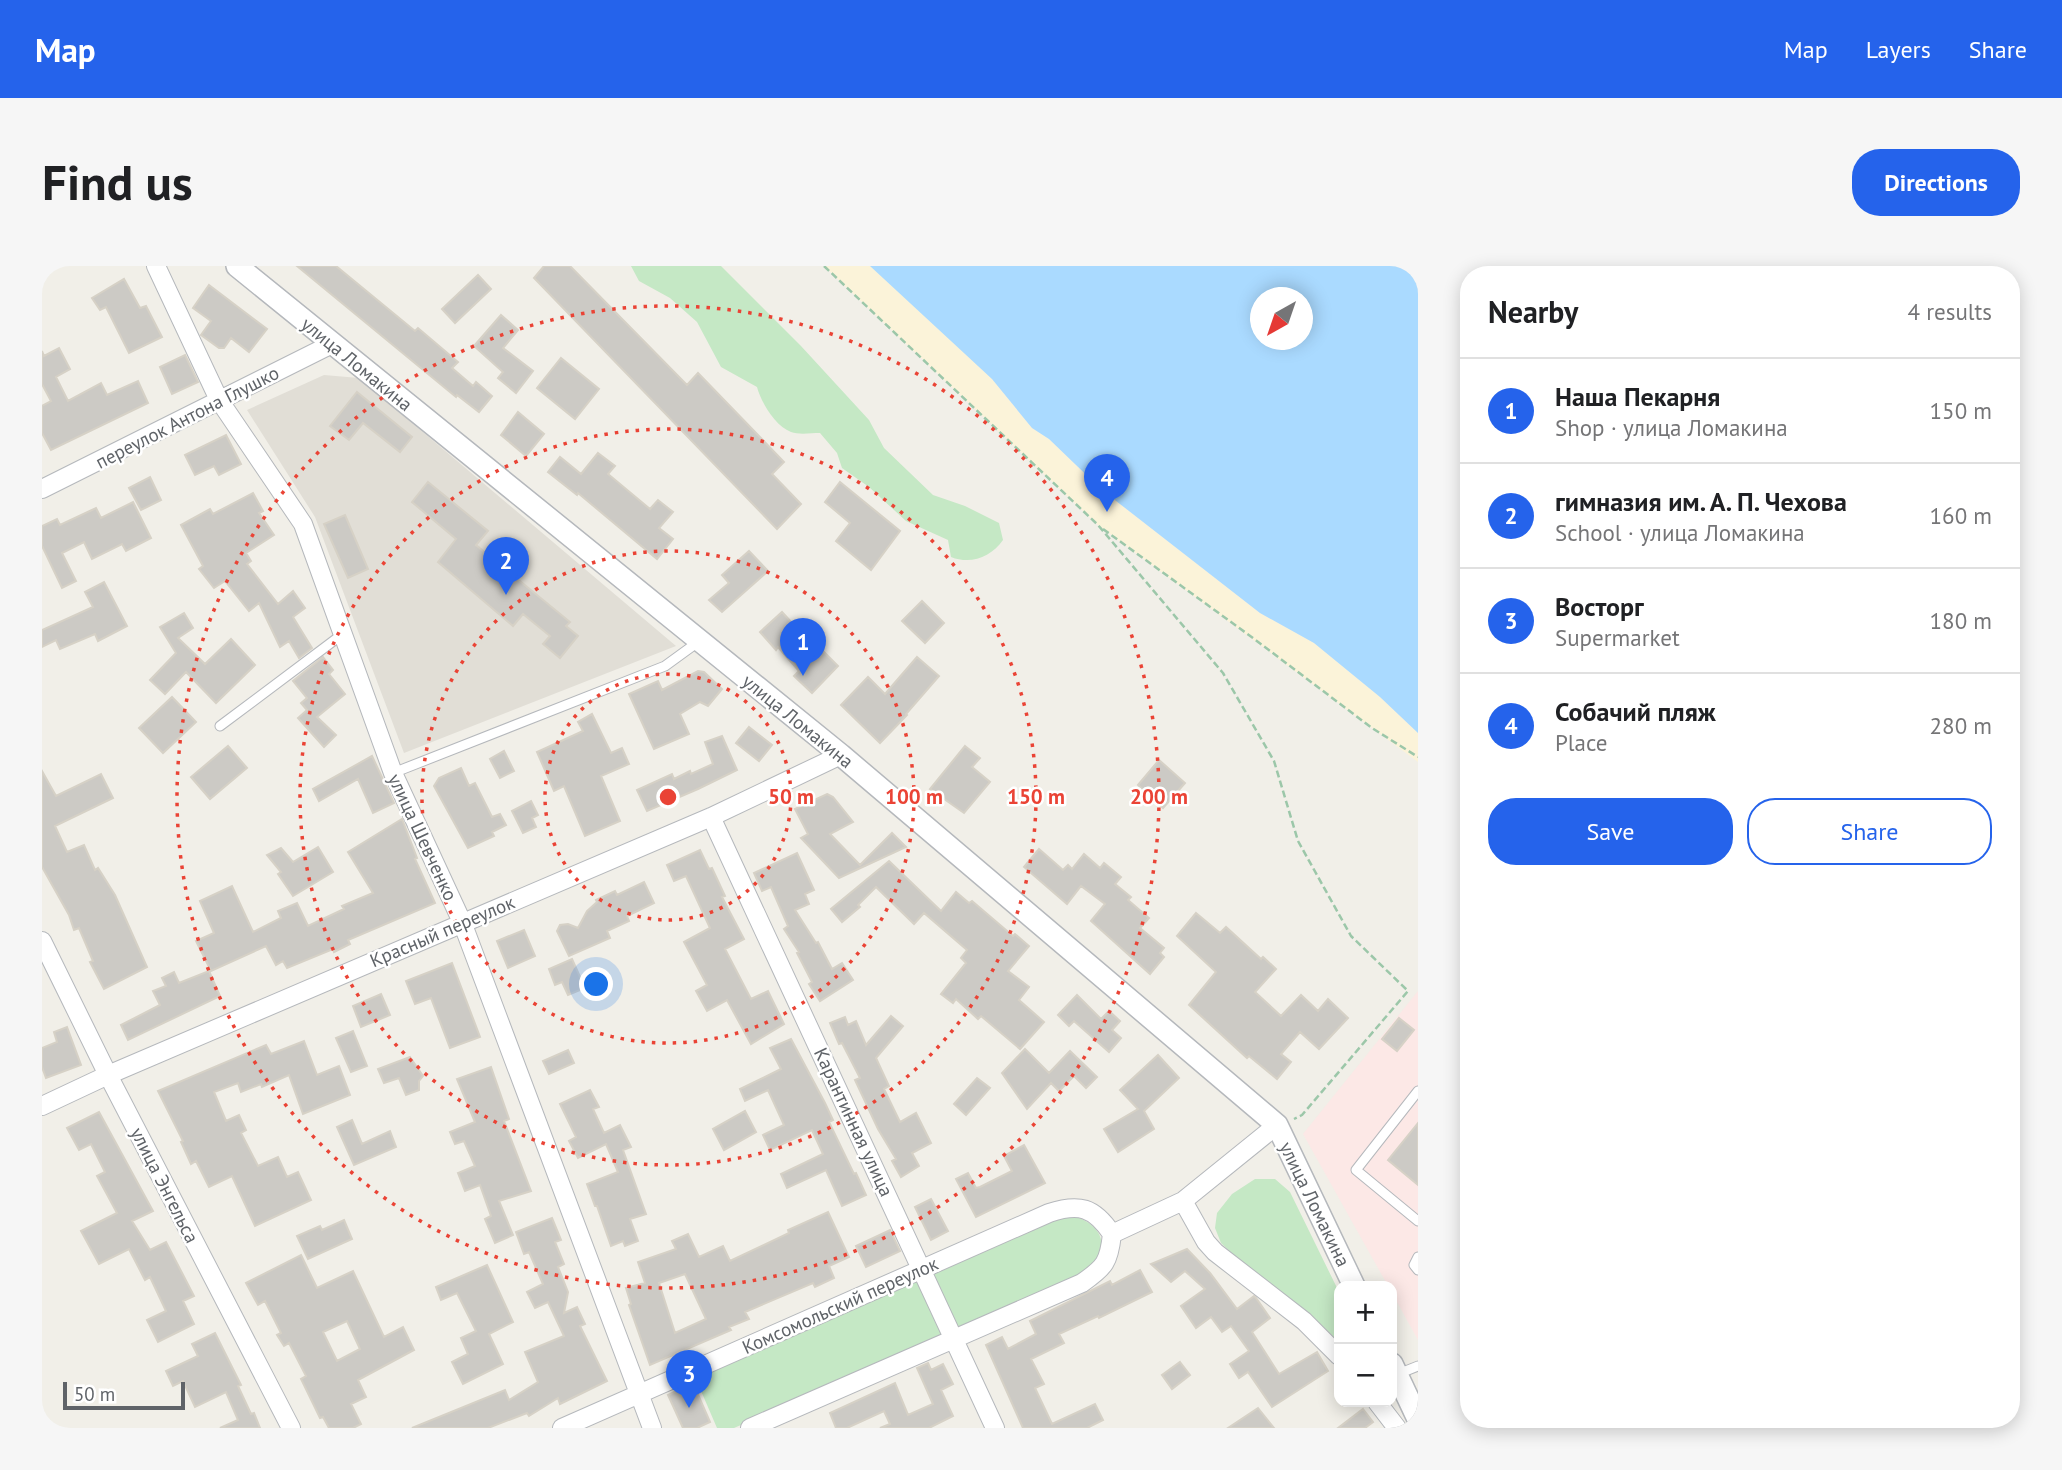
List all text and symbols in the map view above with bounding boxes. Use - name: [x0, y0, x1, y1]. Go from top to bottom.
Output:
- text: Map: [35, 28, 96, 71]
- text: Map: [1784, 34, 1828, 65]
- text: Layers: [1866, 34, 1931, 65]
- text: Share: [1969, 34, 2027, 65]
- button: Directions: [1852, 149, 2020, 216]
- text: Find us: [42, 150, 193, 214]
- north arrow: [1250, 287, 1313, 350]
- text: Nearby: [1488, 292, 1578, 331]
- text: 4 results: [1908, 297, 1992, 326]
- street label: улица Ломакина: [297, 312, 417, 416]
- street label: переулок Антона Глушко: [91, 360, 283, 474]
- text: Наша Пекарня: [1555, 380, 1720, 413]
- text: 1: [1504, 396, 1518, 425]
- text: 150 m: [1930, 396, 1992, 425]
- text: Shop · улица Ломакина: [1555, 413, 1788, 442]
- pin: 4: [1084, 454, 1130, 512]
- text: гимназия им. А. П. Чехова: [1555, 485, 1847, 518]
- text: 2: [1504, 501, 1518, 530]
- text: 160 m: [1930, 501, 1992, 530]
- text: School · улица Ломакина: [1555, 518, 1805, 547]
- pin: 2: [483, 537, 529, 595]
- text: Восторг: [1555, 590, 1644, 623]
- text: 3: [1504, 606, 1518, 635]
- text: 180 m: [1930, 606, 1992, 635]
- pin: 1: [780, 618, 826, 676]
- text: Supermarket: [1555, 623, 1680, 652]
- street label: улица Ломакина: [738, 669, 858, 773]
- text: Собачий пляж: [1555, 695, 1716, 728]
- text: 4: [1504, 711, 1518, 740]
- text: 280 m: [1930, 711, 1992, 740]
- text: Place: [1555, 728, 1608, 757]
- street label: улица Шевченко: [383, 770, 463, 904]
- text: 50 m: [768, 783, 814, 810]
- text: 100 m: [885, 783, 943, 810]
- text: 150 m: [1007, 783, 1065, 810]
- text: 200 m: [1130, 783, 1188, 810]
- centre of rings: [656, 785, 680, 809]
- button: Save: [1488, 798, 1733, 865]
- button: Share: [1747, 798, 1992, 865]
- street label: Красный переулок: [366, 890, 518, 972]
- your location: [579, 967, 613, 1001]
- street label: Карантинная улица: [809, 1044, 899, 1200]
- street label: улица Энгельса: [126, 1123, 204, 1247]
- street label: улица Ломакина: [1274, 1138, 1356, 1270]
- street label: Комсомольский переулок: [738, 1251, 942, 1359]
- map controls: [1334, 1281, 1397, 1407]
- button: +: [1334, 1281, 1397, 1344]
- button: −: [1334, 1344, 1397, 1407]
- pin: 3: [666, 1350, 712, 1408]
- scale bar: [63, 1379, 186, 1411]
- text: 50 m: [74, 1382, 115, 1406]

